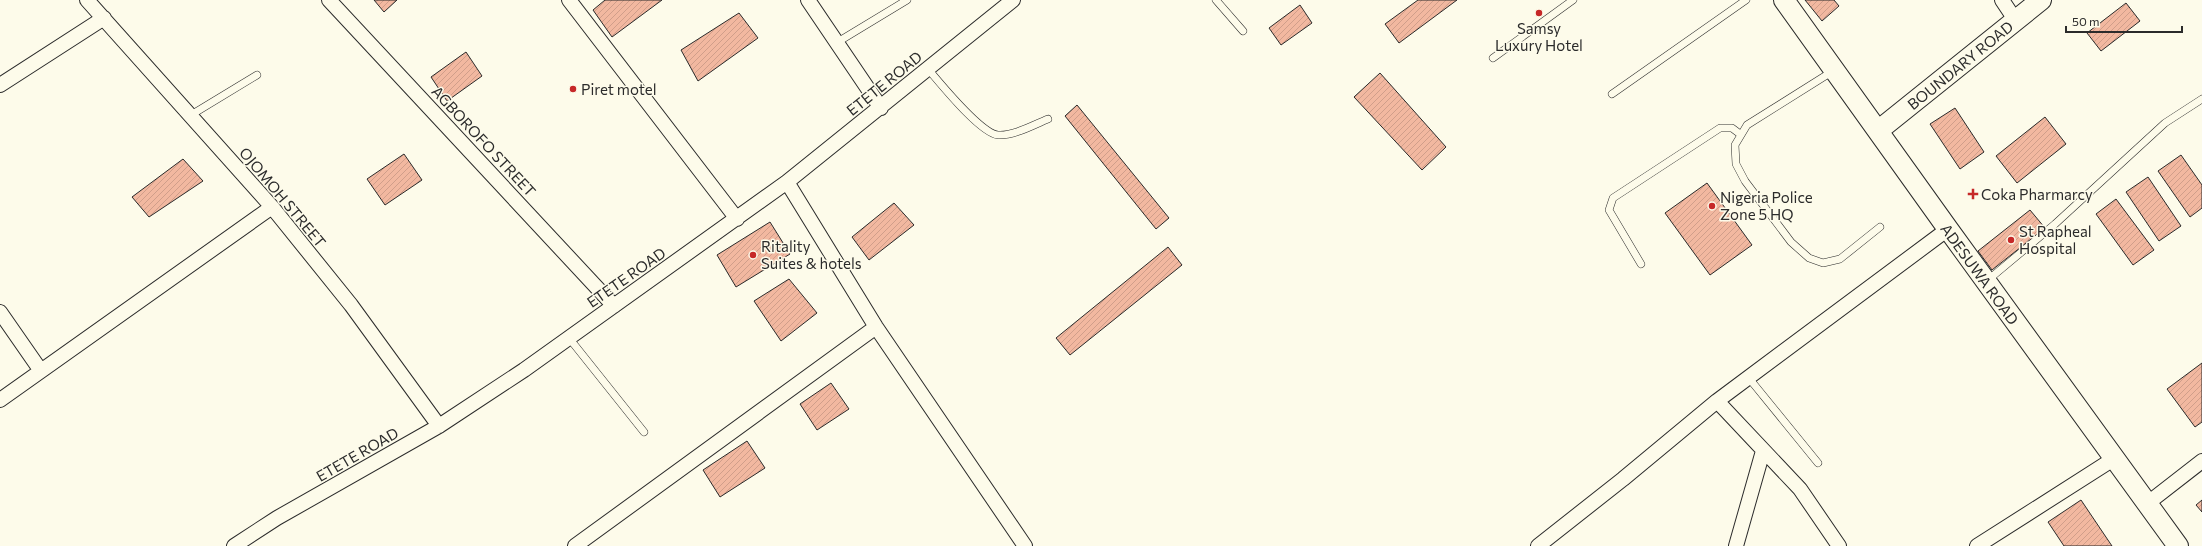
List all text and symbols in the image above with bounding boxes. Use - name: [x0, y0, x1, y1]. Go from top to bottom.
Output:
- marker: Samsy Luxury Hotel: [1534, 8, 1544, 18]
- scale bar: [2066, 8, 2182, 34]
- text: 50 m: [2072, 14, 2100, 28]
- street label: BOUNDARY ROAD: [1904, 17, 2016, 113]
- place label: Samsy Luxury Hotel: [1495, 19, 1583, 54]
- street label: ETETE ROAD: [843, 47, 925, 119]
- place label: Piret motel: [581, 80, 657, 98]
- street label: AGBOROFO STREET: [428, 82, 540, 200]
- marker: Piret motel: [568, 84, 578, 94]
- street label: OJOMOH STREET: [236, 143, 330, 251]
- place label: Coka Pharmarcy: [1981, 185, 2093, 203]
- place label: Nigeria Police Zone 5 HQ: [1720, 188, 1813, 223]
- marker: Coka Pharmarcy: [1968, 189, 1978, 199]
- marker: Nigeria Police Zone 5 HQ: [1707, 201, 1717, 211]
- street label: ADESUWA ROAD: [1937, 220, 2023, 328]
- place label: St Rapheal Hospital: [2019, 222, 2092, 257]
- marker: St Rapheal Hospital: [2006, 235, 2016, 245]
- place label: Ritality Suites & hotels: [761, 237, 862, 272]
- street label: ETETE ROAD: [583, 243, 669, 311]
- marker: Ritality Suites & hotels: [748, 250, 758, 260]
- street label: ETETE ROAD: [313, 423, 401, 485]

